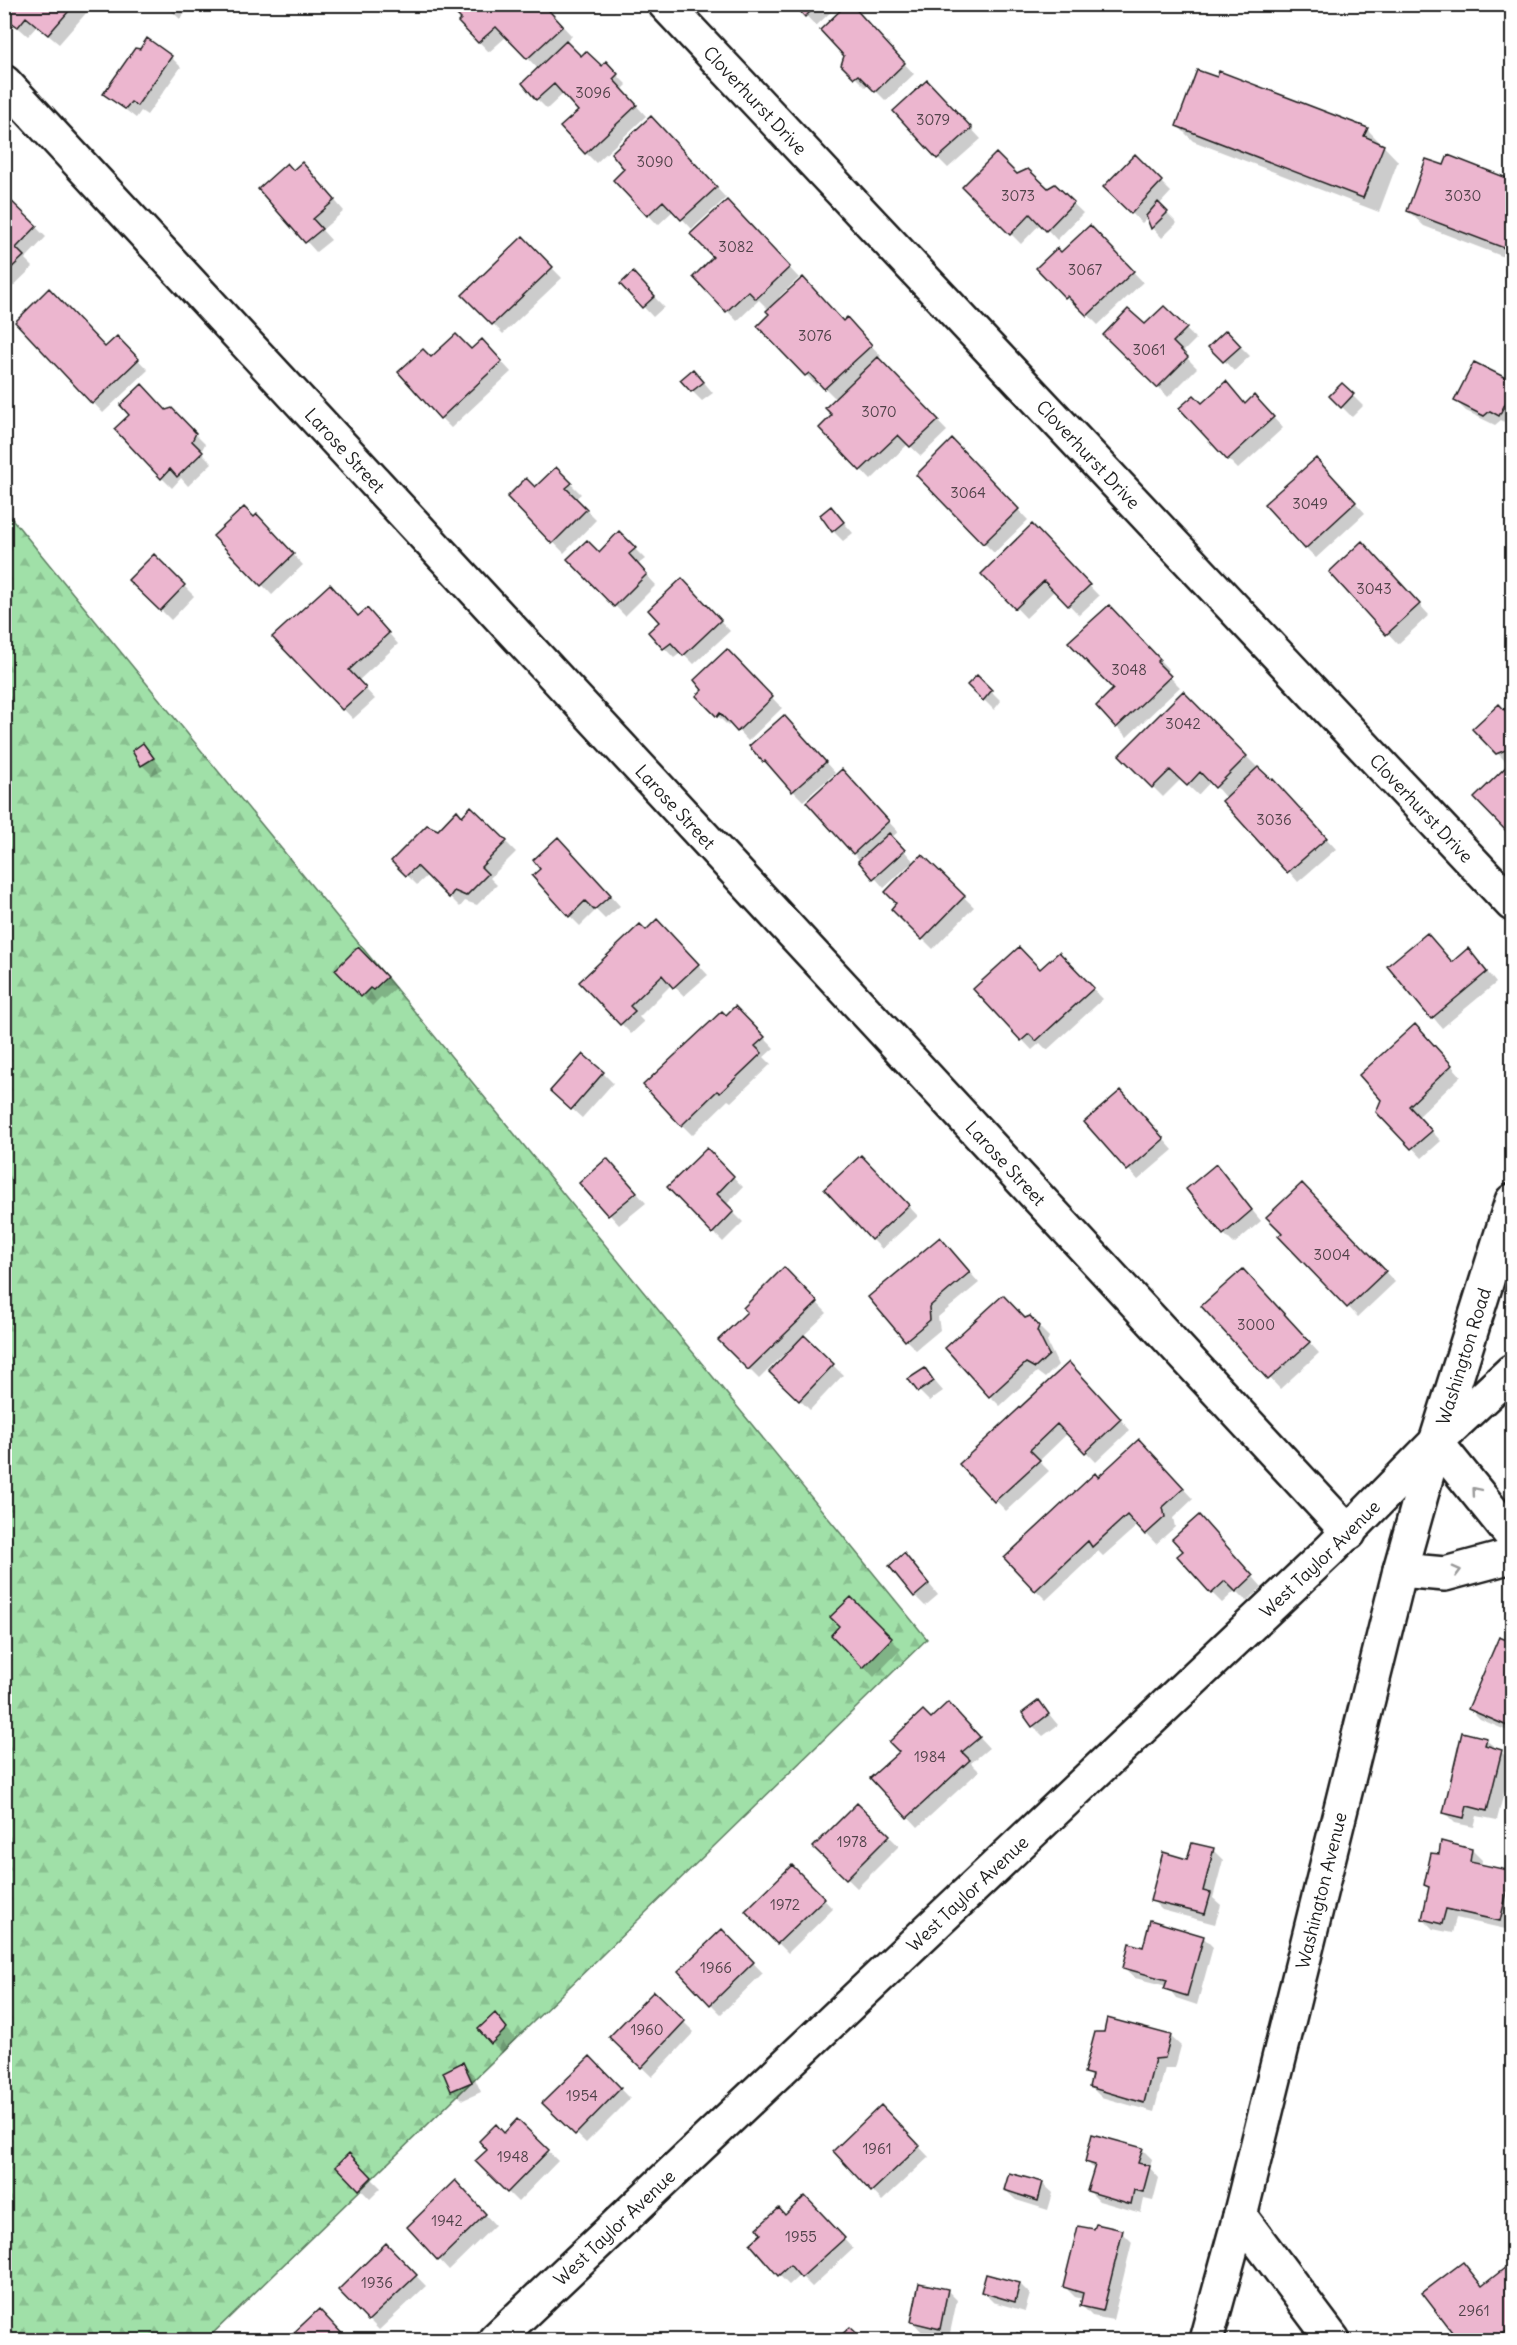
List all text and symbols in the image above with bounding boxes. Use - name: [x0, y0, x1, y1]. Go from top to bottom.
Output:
- street label: Cloverhurst Drive: [699, 41, 812, 159]
- house number: 3096: [575, 83, 611, 102]
- house number: 3079: [916, 110, 950, 129]
- house number: 3090: [637, 152, 673, 171]
- house number: 3073: [1001, 186, 1035, 205]
- house number: 3030: [1445, 186, 1481, 205]
- house number: 3082: [718, 237, 754, 256]
- house number: 3067: [1068, 260, 1102, 279]
- house number: 3076: [798, 326, 832, 345]
- house number: 3061: [1132, 340, 1166, 359]
- street label: Cloverhurst Drive: [1032, 395, 1145, 513]
- house number: 3070: [861, 402, 897, 421]
- street label: Larose Street: [300, 403, 390, 497]
- house number: 3064: [950, 483, 986, 502]
- house number: 3049: [1292, 494, 1328, 513]
- house number: 3043: [1356, 579, 1392, 598]
- house number: 3048: [1111, 660, 1147, 679]
- house number: 3042: [1165, 714, 1201, 733]
- street label: Cloverhurst Drive: [1365, 749, 1478, 867]
- street label: Larose Street: [631, 759, 721, 854]
- house number: 3036: [1256, 810, 1292, 829]
- street label: Larose Street: [961, 1116, 1051, 1210]
- house number: 3004: [1314, 1245, 1351, 1264]
- street label: Washington Road: [1431, 1284, 1496, 1428]
- house number: 3000: [1237, 1315, 1275, 1334]
- one-way arrow: [1473, 1486, 1484, 1497]
- street label: West Taylor Avenue: [1255, 1495, 1384, 1622]
- one-way arrow: [1451, 1566, 1462, 1578]
- house number: 1984: [914, 1747, 946, 1766]
- street label: Washington Avenue: [1290, 1810, 1351, 1971]
- street label: West Taylor Avenue: [902, 1830, 1033, 1956]
- house number: 1978: [837, 1832, 867, 1851]
- house number: 1972: [770, 1895, 800, 1914]
- house number: 1966: [700, 1958, 732, 1977]
- house number: 1960: [630, 2020, 664, 2039]
- house number: 1954: [566, 2086, 598, 2105]
- house number: 1961: [862, 2139, 892, 2158]
- house number: 1948: [497, 2147, 529, 2166]
- street label: West Taylor Avenue: [549, 2164, 680, 2290]
- house number: 1942: [431, 2211, 463, 2230]
- house number: 1955: [785, 2227, 817, 2246]
- house number: 1936: [361, 2273, 393, 2292]
- house number: 2961: [1458, 2301, 1490, 2320]

